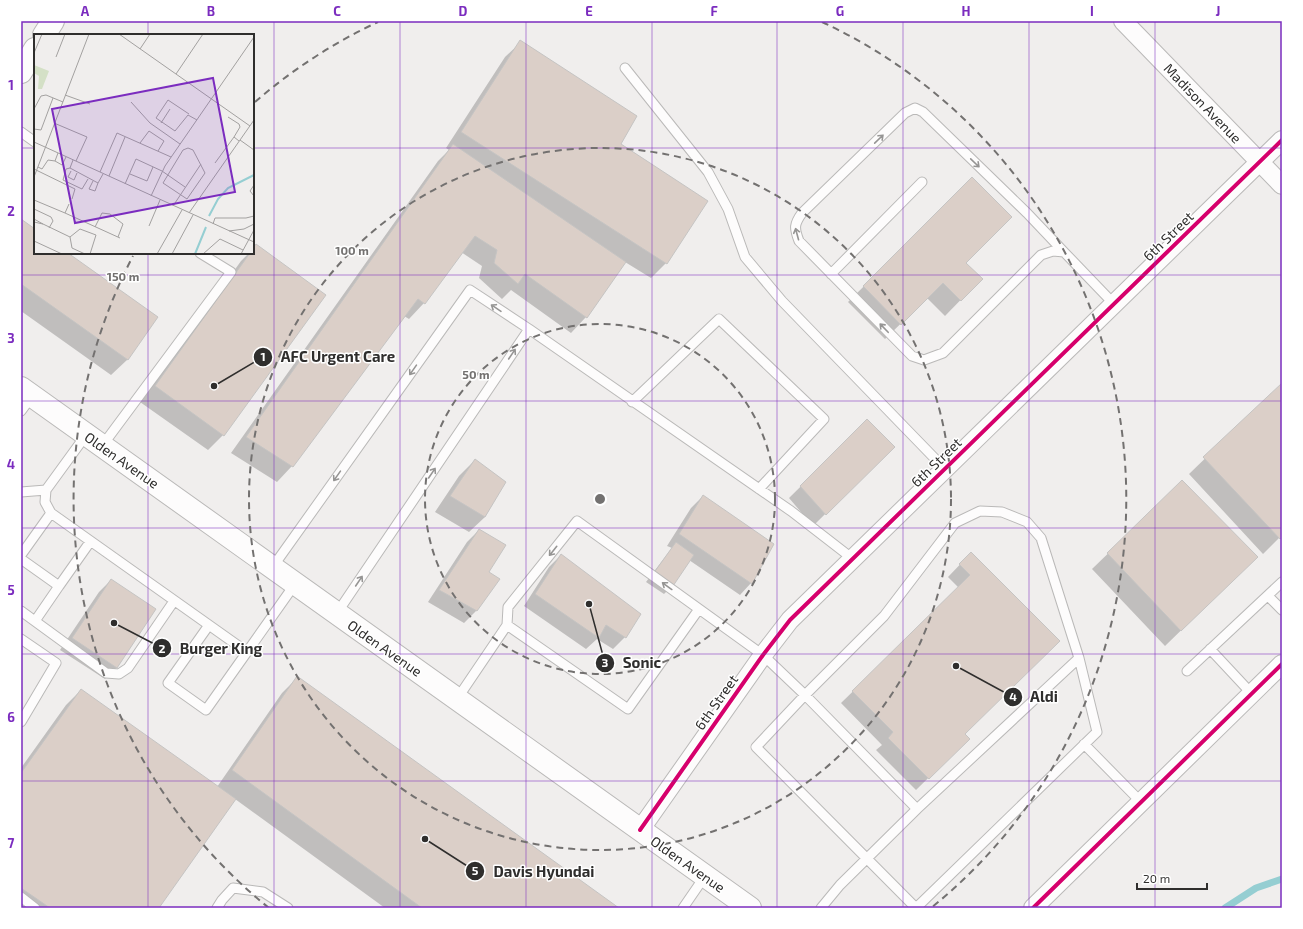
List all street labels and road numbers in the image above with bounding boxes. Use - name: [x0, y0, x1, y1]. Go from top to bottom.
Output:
- street label: Madison Avenue: [1161, 60, 1245, 146]
- street label: 6th Street: [1139, 208, 1197, 264]
- street label: Olden Avenue: [82, 428, 162, 492]
- street label: 6th Street: [907, 434, 965, 490]
- street label: Olden Avenue: [345, 616, 425, 680]
- street label: 6th Street: [691, 671, 741, 733]
- street label: Olden Avenue: [648, 832, 728, 896]

